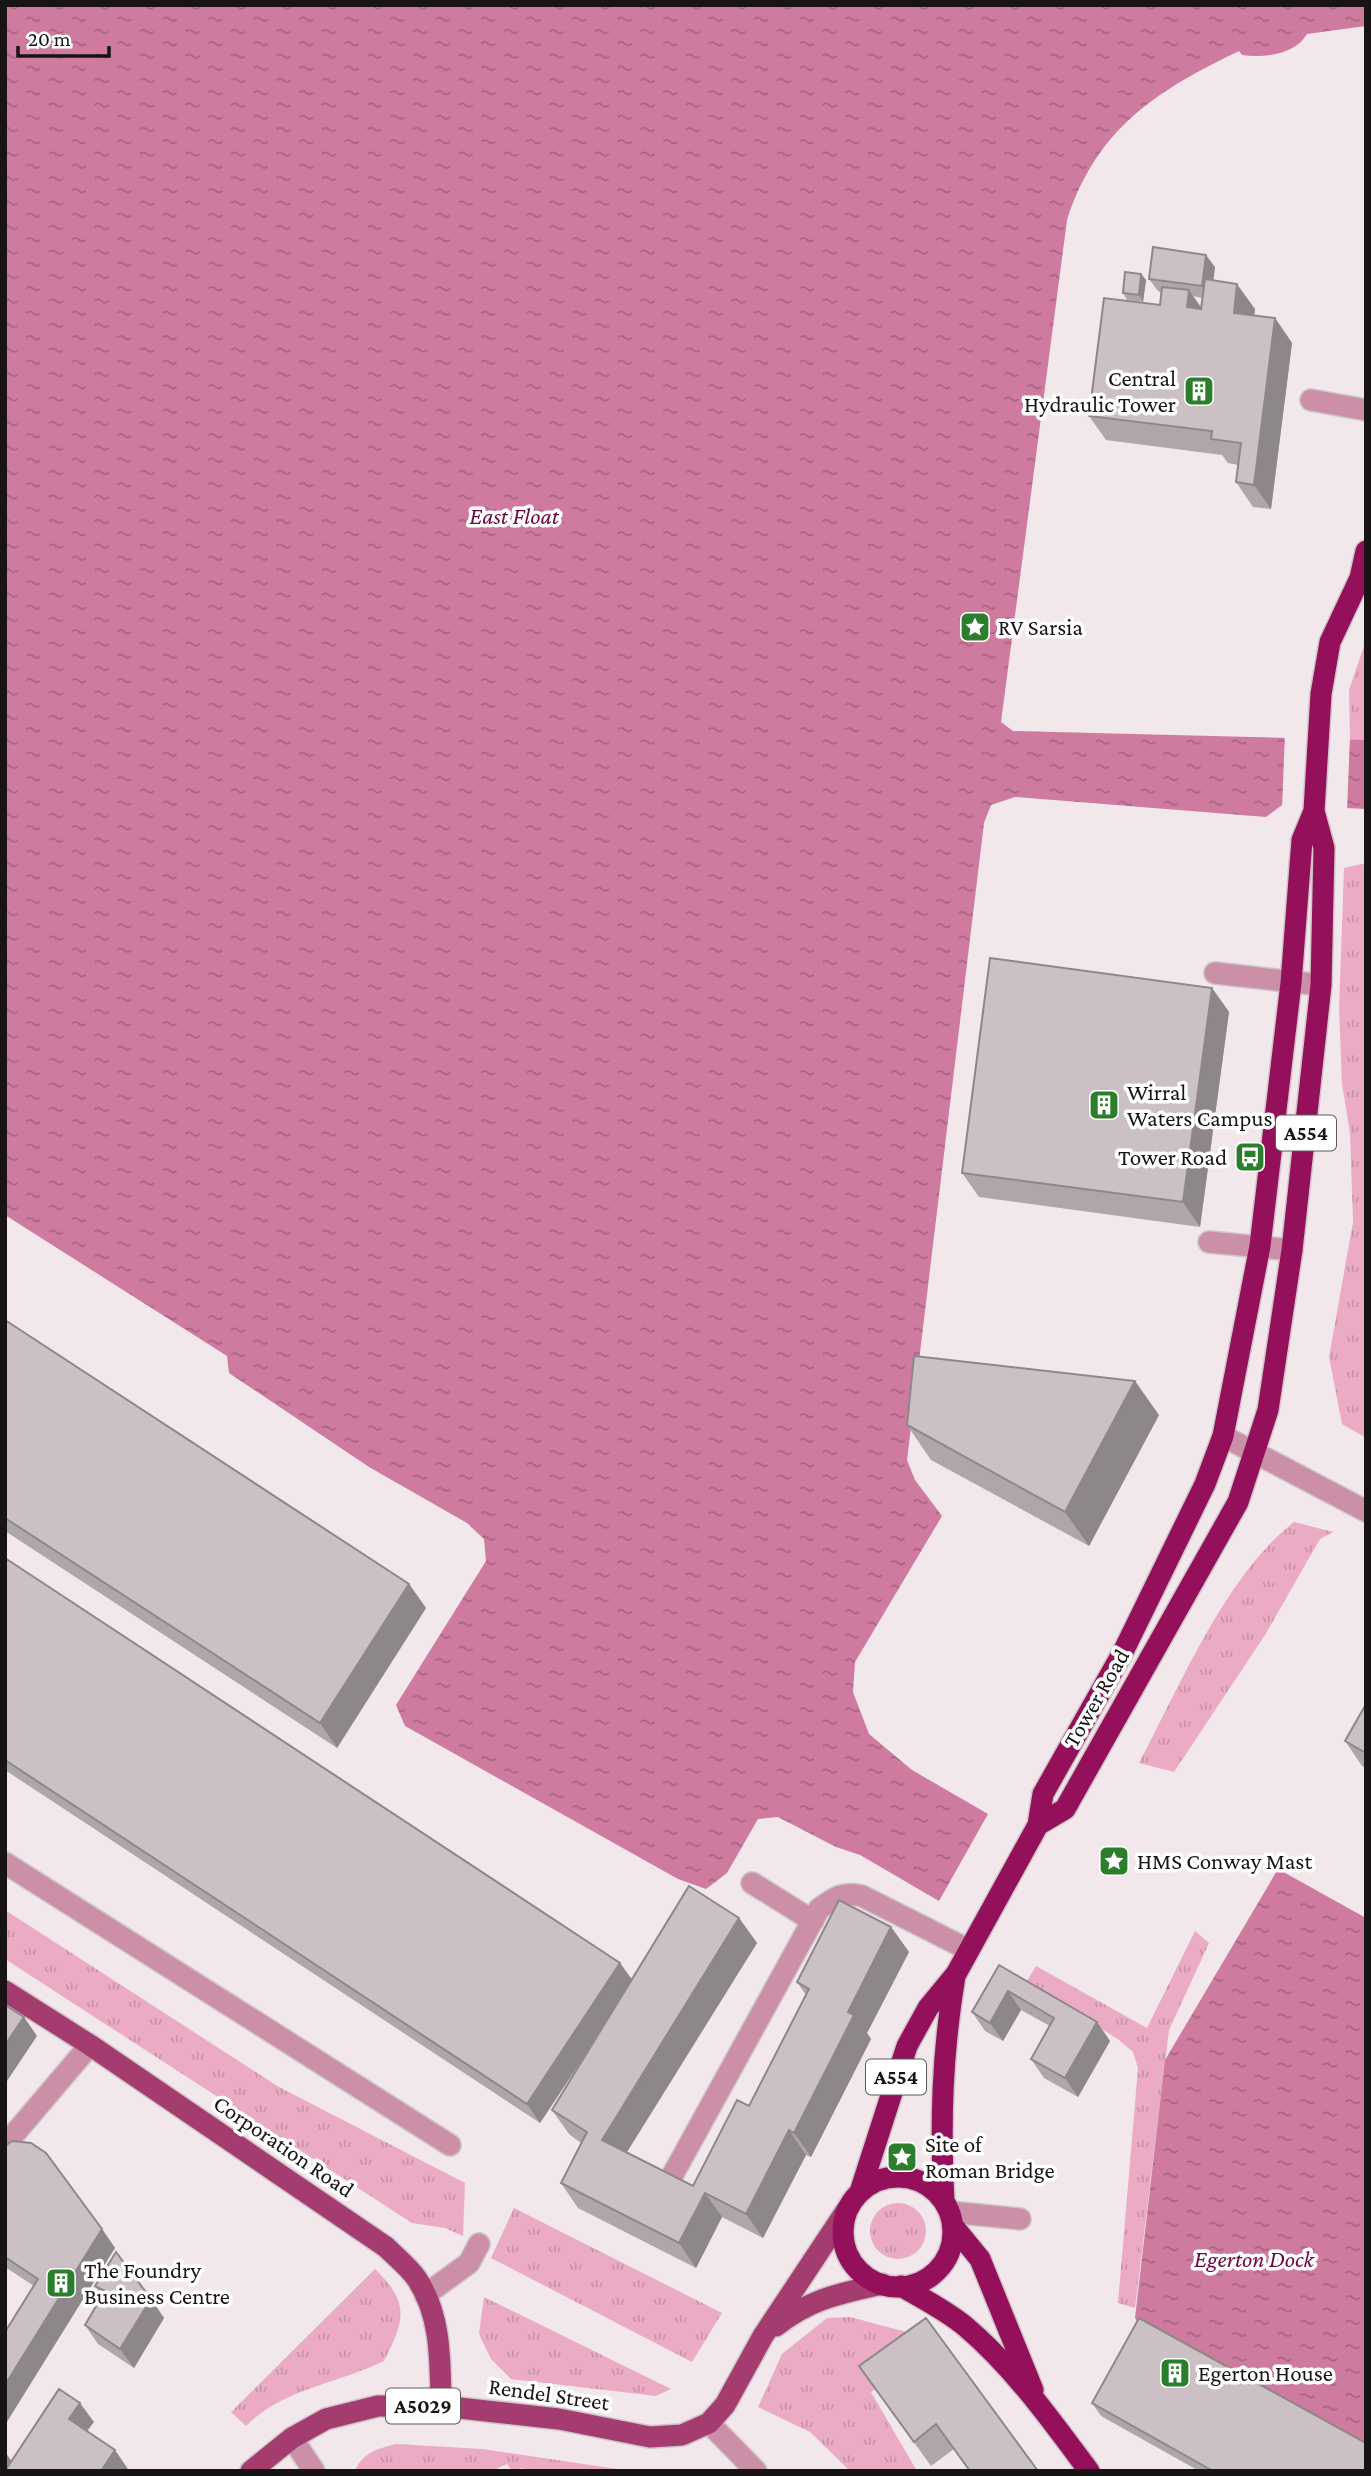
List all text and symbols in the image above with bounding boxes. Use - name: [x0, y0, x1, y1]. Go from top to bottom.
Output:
- scale bar: [18, 14, 108, 58]
- text: 20 m: [28, 27, 71, 51]
- place label: Central Hydraulic Tower: [1024, 365, 1176, 417]
- building icon: Central Hydraulic Tower: [1182, 374, 1216, 408]
- water label: East Float: [469, 502, 560, 529]
- place icon: RV Sarsia: [958, 610, 992, 644]
- place label: RV Sarsia: [998, 614, 1083, 640]
- place label: Wirral Waters Campus: [1127, 1079, 1273, 1131]
- building icon: Wirral Waters Campus: [1087, 1088, 1121, 1122]
- road number: A554: [1276, 1116, 1336, 1150]
- bus stop icon: Tower Road: [1233, 1140, 1267, 1174]
- place label: Tower Road: [1118, 1144, 1227, 1170]
- street label: Tower Road: [1058, 1644, 1134, 1752]
- place icon: HMS Conway Mast: [1097, 1844, 1131, 1878]
- place label: HMS Conway Mast: [1137, 1848, 1312, 1874]
- road number: A554: [866, 2060, 926, 2094]
- street label: Corporation Road: [209, 2090, 359, 2202]
- place label: Site of Roman Bridge: [925, 2131, 1055, 2183]
- place icon: Site of Roman Bridge: [885, 2140, 919, 2174]
- water label: Egerton Dock: [1194, 2245, 1315, 2272]
- place label: The Foundry Business Centre: [84, 2257, 230, 2309]
- building icon: The Foundry Business Centre: [44, 2266, 78, 2300]
- building icon: Egerton House: [1158, 2356, 1192, 2390]
- place label: Egerton House: [1198, 2360, 1333, 2386]
- street label: Rendel Street: [487, 2373, 611, 2415]
- road number: A5029: [386, 2388, 460, 2424]

